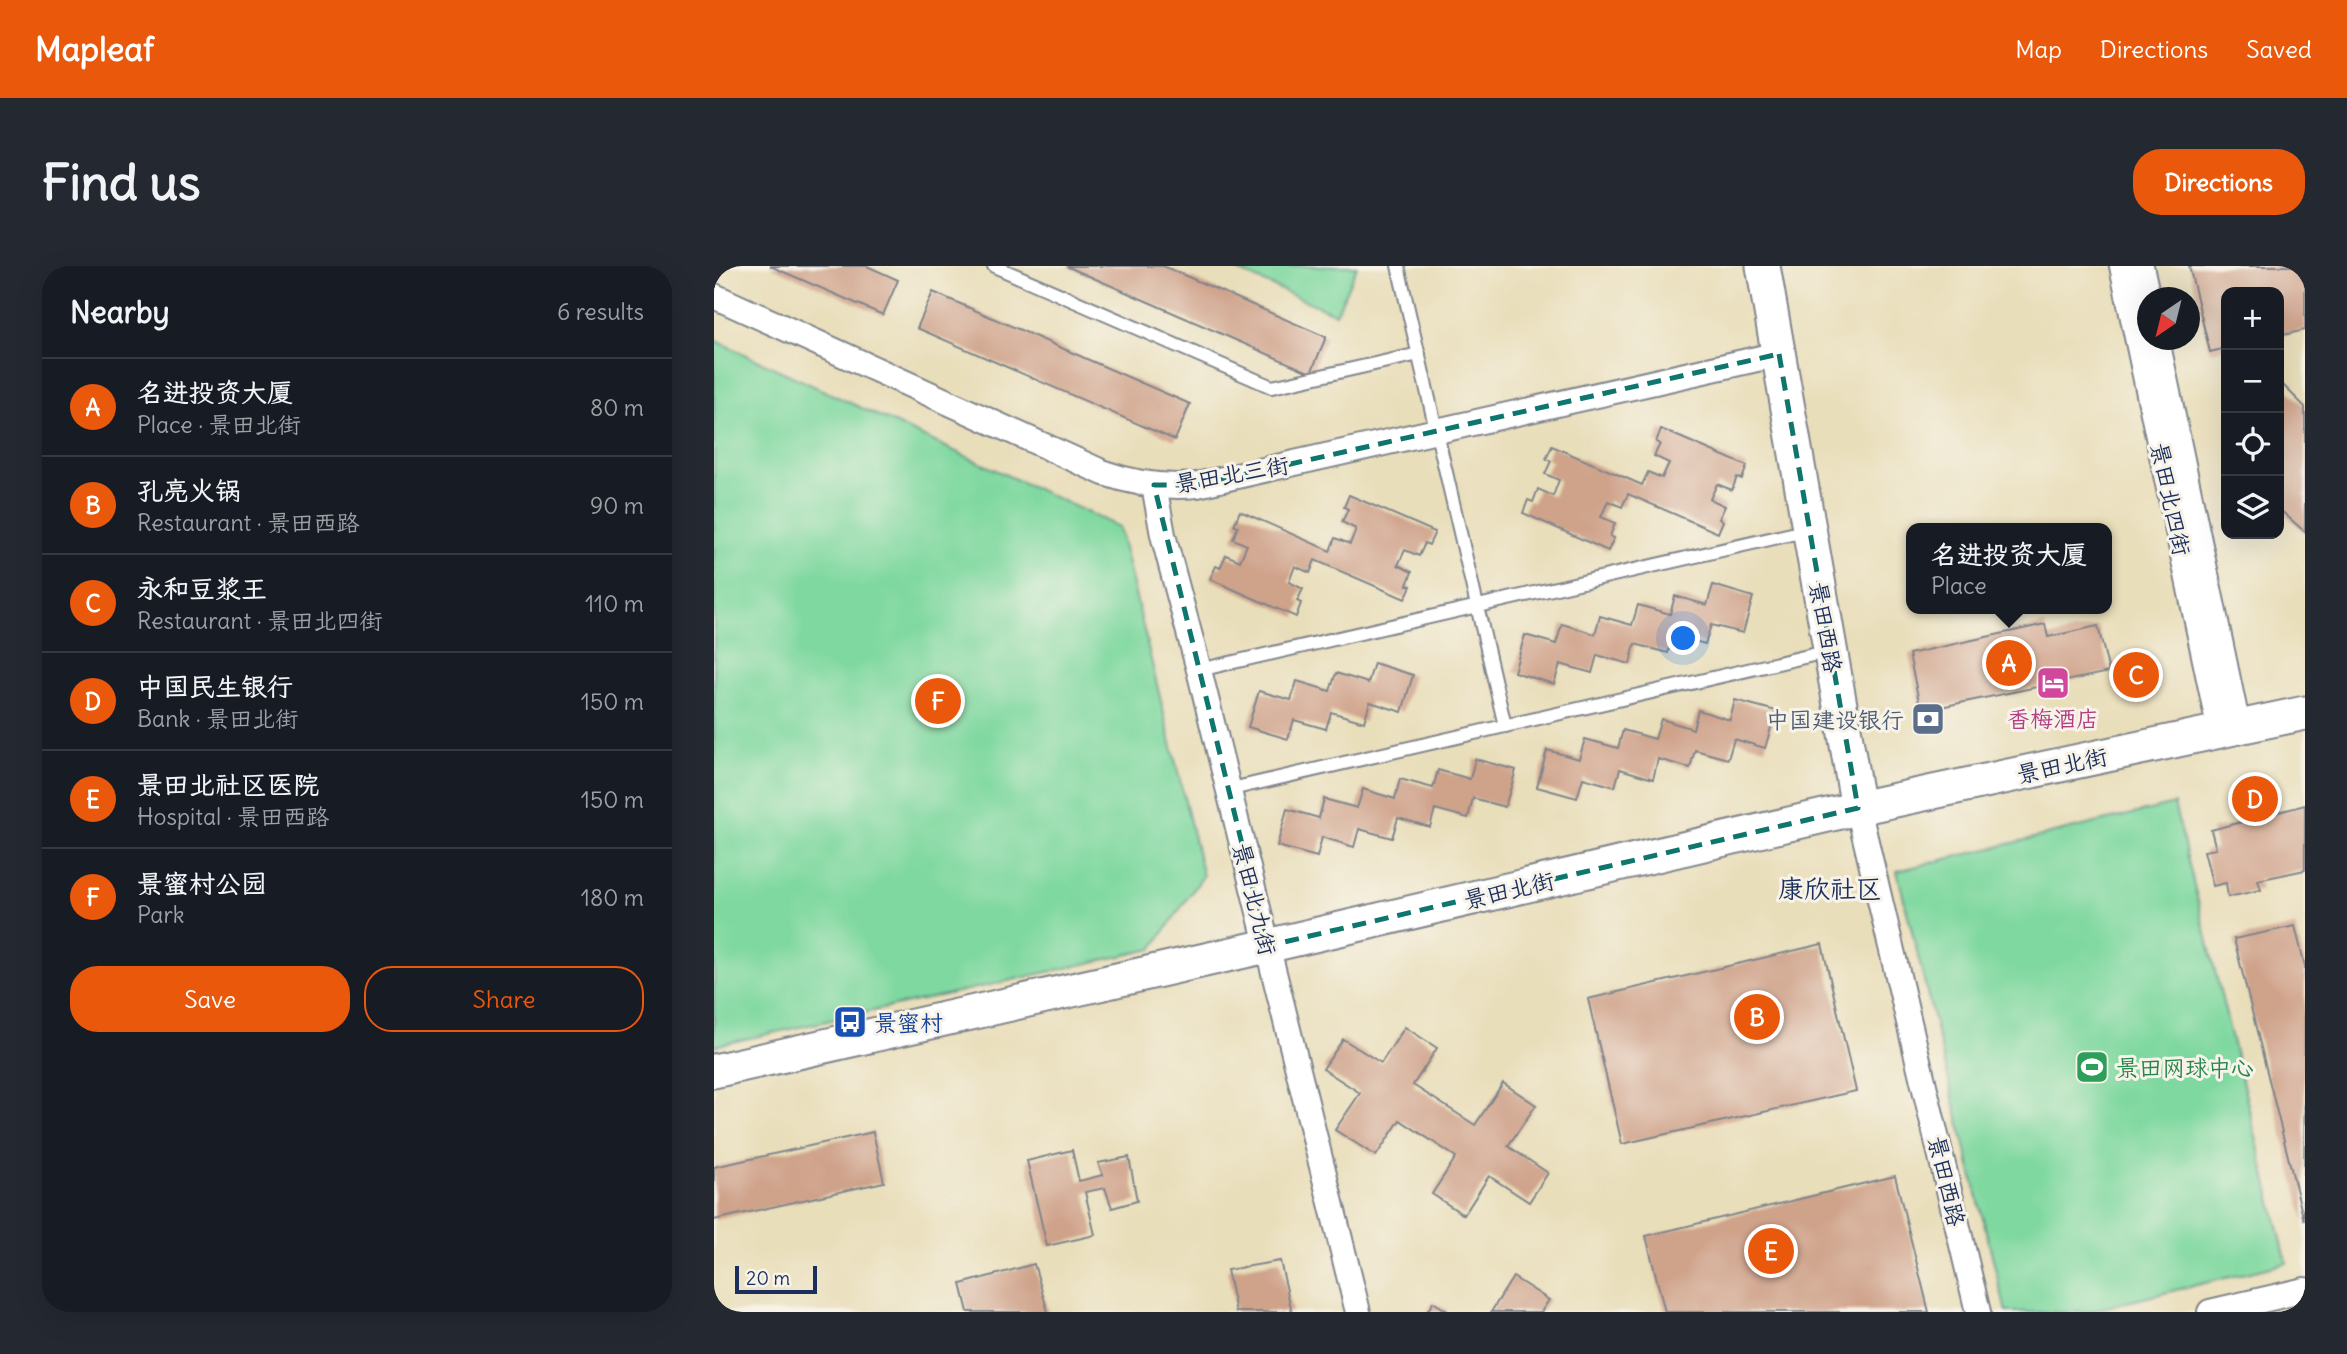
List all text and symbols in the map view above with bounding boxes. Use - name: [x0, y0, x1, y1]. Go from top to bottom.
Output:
- text: Mapleaf: [35, 28, 154, 70]
- text: Map: [2015, 34, 2062, 64]
- text: Directions: [2100, 34, 2208, 64]
- text: Saved: [2246, 34, 2312, 64]
- button: Directions: [2133, 149, 2305, 215]
- text: Find us: [42, 152, 200, 213]
- north arrow: [2137, 287, 2200, 350]
- map controls: [2221, 287, 2284, 539]
- button: +: [2221, 287, 2284, 350]
- text: Nearby: [70, 293, 170, 331]
- text: 6 results: [557, 297, 644, 326]
- button: −: [2221, 350, 2284, 413]
- text: 名进投资大厦: [137, 376, 293, 409]
- text: A: [86, 393, 100, 422]
- text: 80 m: [590, 393, 644, 422]
- text: Place · 景田北街: [137, 410, 301, 439]
- button: locate: [2221, 413, 2284, 476]
- street label: 景田北四街: [2145, 440, 2197, 558]
- street label: 景田北三街: [1173, 450, 1291, 498]
- text: 孔亮火锅: [137, 474, 241, 507]
- button: layers: [2221, 476, 2284, 539]
- text: B: [85, 491, 101, 520]
- text: 90 m: [590, 491, 644, 520]
- text: Restaurant · 景田西路: [137, 508, 359, 537]
- popup: [1906, 523, 2112, 614]
- text: 名进投资大厦: [1931, 538, 2087, 571]
- text: Place: [1931, 571, 1987, 600]
- text: 永和豆浆王: [137, 572, 267, 605]
- street label: 景田西路: [1804, 579, 1848, 675]
- text: C: [85, 589, 101, 618]
- text: 110 m: [585, 589, 644, 618]
- text: Restaurant · 景田北四街: [137, 606, 382, 635]
- your location: [1666, 621, 1700, 655]
- pin: A: [1986, 637, 2032, 689]
- pin: C: [2113, 649, 2159, 701]
- hotel icon: 香梅酒店: [2034, 664, 2072, 702]
- text: 中国民生银行: [137, 670, 293, 703]
- pin: F: [915, 675, 961, 727]
- text: D: [85, 687, 101, 716]
- text: 150 m: [581, 687, 644, 716]
- bank icon: 中国建设银行: [1909, 700, 1947, 738]
- text: Bank · 景田北街: [137, 704, 298, 733]
- place label: 香梅酒店: [2007, 704, 2099, 733]
- place label: 中国建设银行: [1766, 705, 1904, 734]
- street label: 景田北街: [2014, 741, 2110, 789]
- text: 景田北社区医院: [137, 768, 319, 801]
- pin: D: [2232, 773, 2278, 825]
- text: E: [86, 785, 100, 814]
- text: 150 m: [581, 785, 644, 814]
- text: Hospital · 景田西路: [137, 802, 329, 831]
- street label: 景田北九街: [1227, 840, 1283, 958]
- street label: 景田北街: [1461, 866, 1557, 914]
- text: 景蜜村公园: [137, 867, 267, 900]
- district label: 康欣社区: [1778, 872, 1882, 905]
- text: F: [86, 883, 100, 912]
- text: 180 m: [581, 883, 644, 912]
- text: Park: [137, 900, 185, 929]
- button: Save: [70, 966, 350, 1032]
- button: Share: [364, 966, 644, 1032]
- pin: B: [1734, 991, 1780, 1043]
- bus stop icon: 景蜜村: [831, 1003, 869, 1041]
- place label: 景蜜村: [874, 1008, 943, 1037]
- sports icon: 景田网球中心: [2073, 1048, 2111, 1086]
- place label: 景田网球中心: [2116, 1053, 2254, 1082]
- street label: 景田西路: [1923, 1133, 1971, 1229]
- pin: E: [1748, 1225, 1794, 1277]
- scale bar: [735, 1263, 817, 1295]
- text: 20 m: [746, 1266, 790, 1290]

